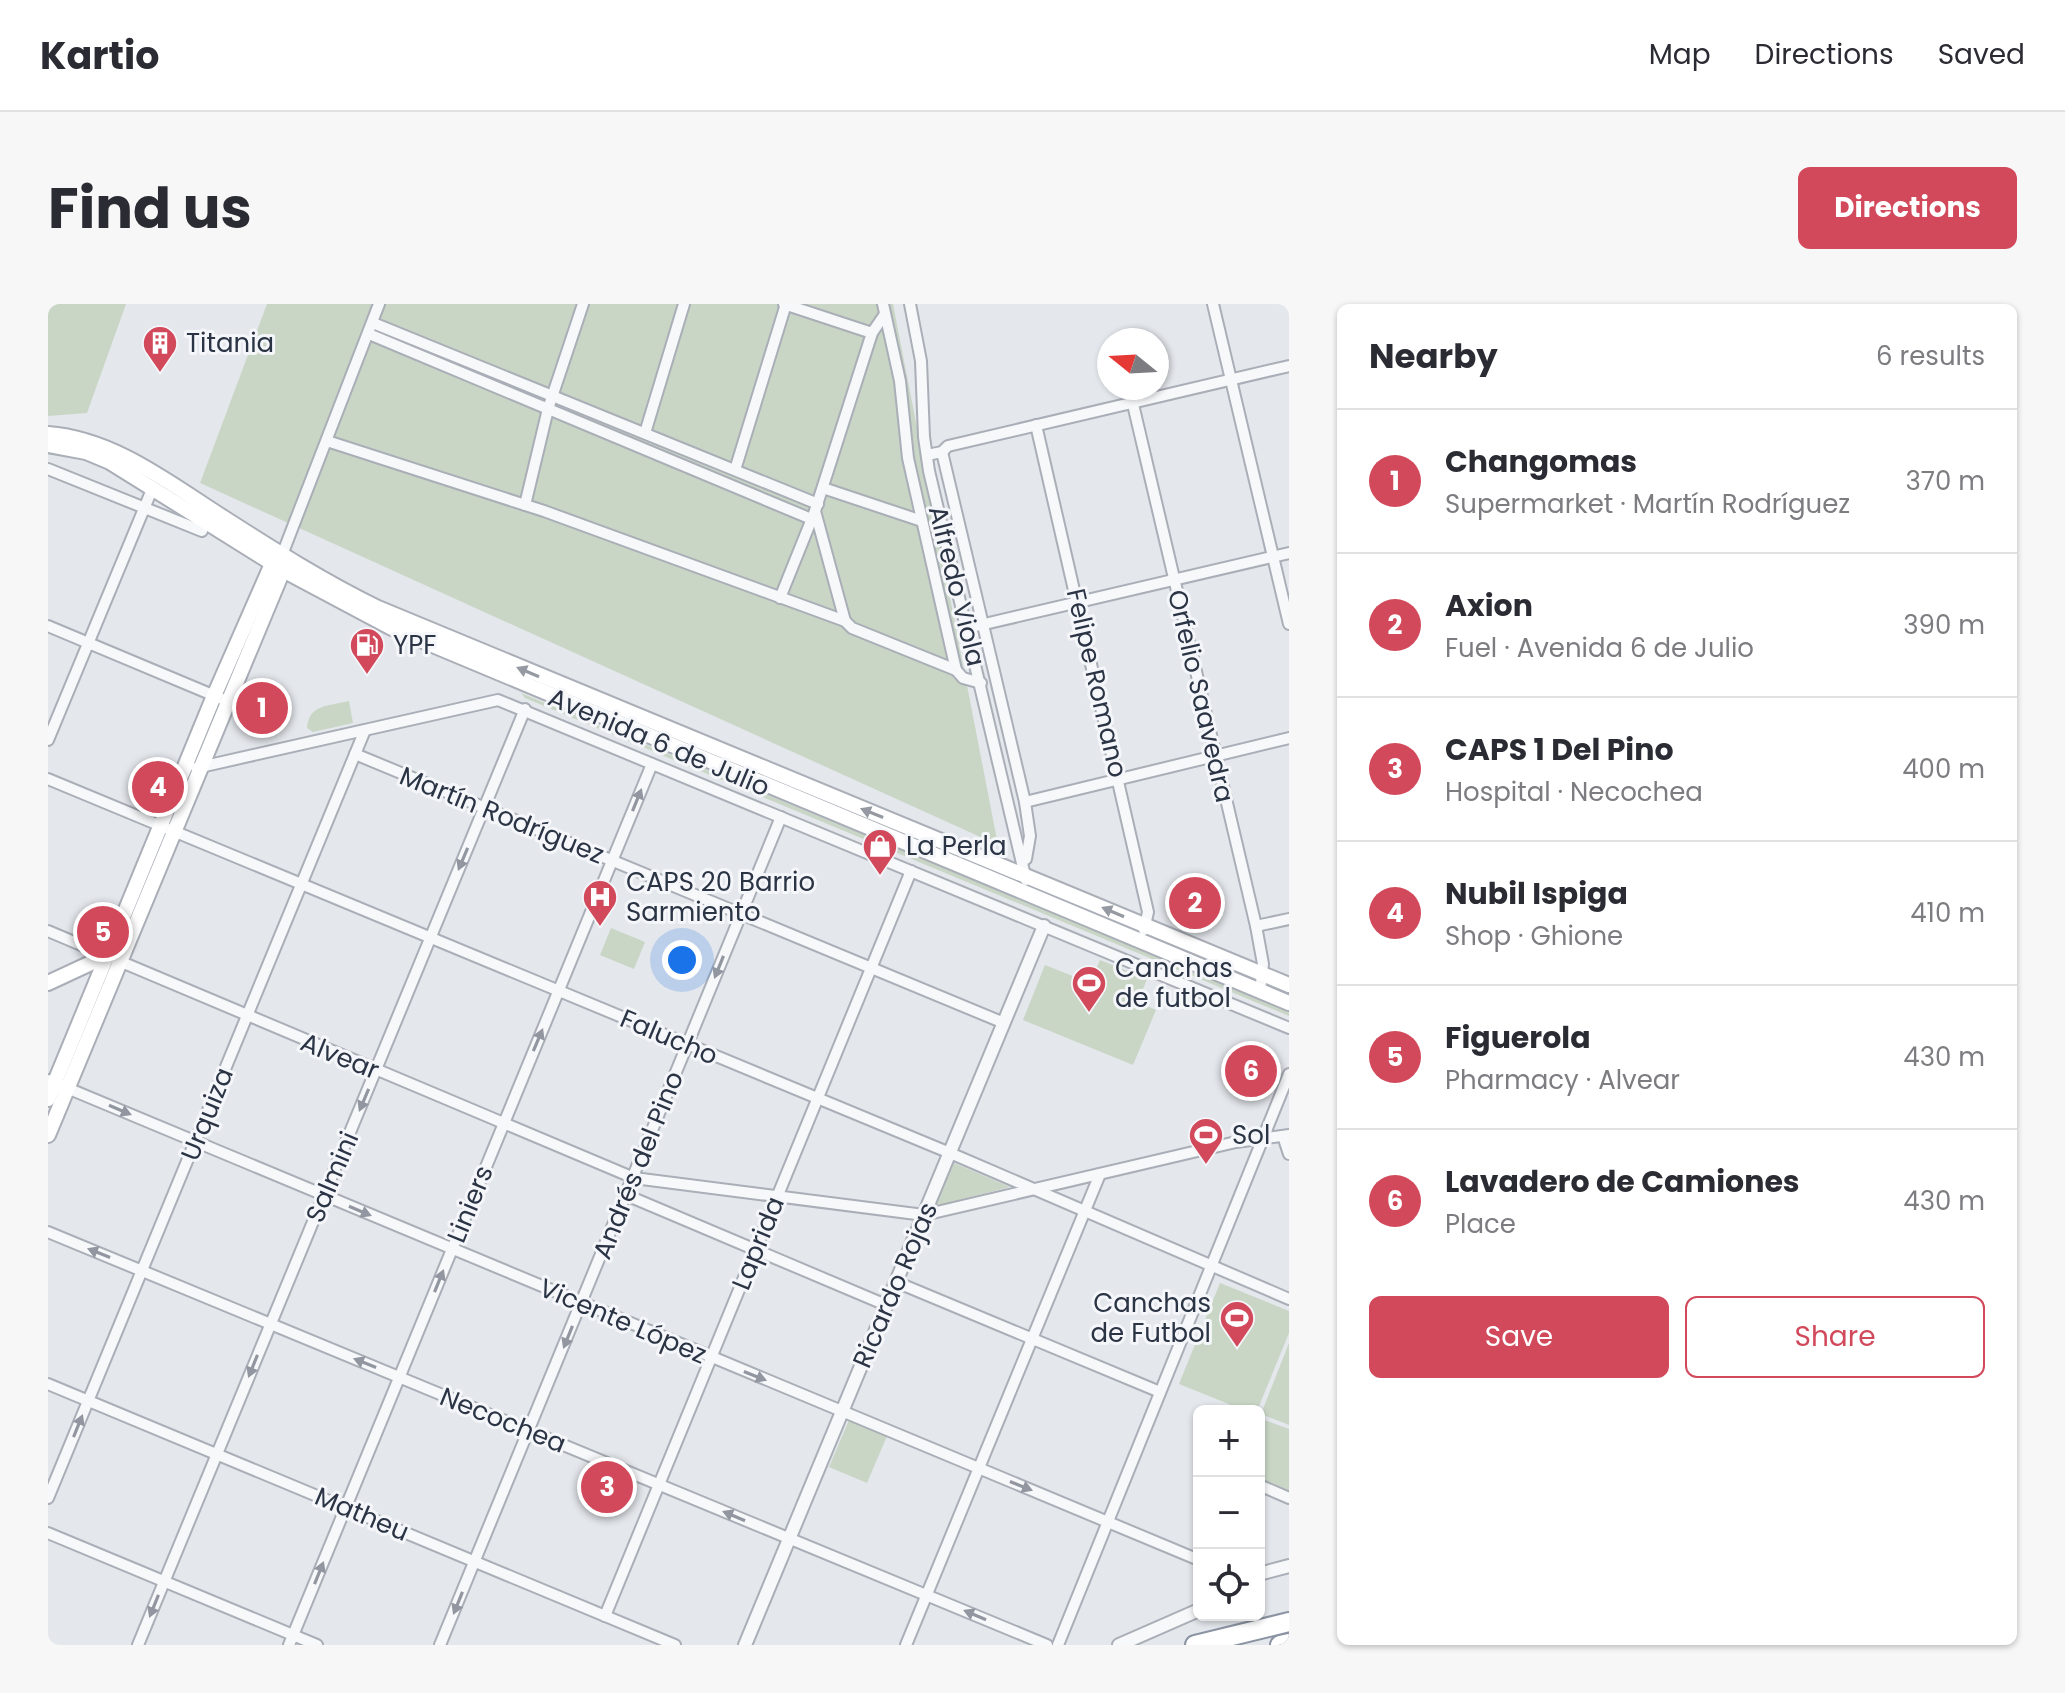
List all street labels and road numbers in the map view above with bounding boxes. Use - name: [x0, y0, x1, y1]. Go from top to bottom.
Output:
- street label: Alfredo Viola: [920, 502, 994, 670]
- street label: Felipe Romano: [1058, 585, 1136, 781]
- street label: Orfelio Saavedra: [1159, 586, 1243, 806]
- street label: Avenida 6 de Julio: [543, 679, 775, 805]
- street label: Martín Rodríguez: [394, 758, 610, 872]
- street label: Falucho: [615, 1000, 723, 1074]
- street label: Alvear: [295, 1024, 385, 1088]
- street label: Urquiza: [172, 1062, 242, 1166]
- street label: Andrés del Pino: [584, 1066, 692, 1264]
- street label: Salmini: [297, 1126, 367, 1228]
- street label: Liniers: [438, 1160, 502, 1248]
- street label: Laprida: [723, 1191, 793, 1295]
- street label: Ricardo Rojas: [844, 1197, 946, 1373]
- street label: Vicente López: [534, 1270, 712, 1372]
- street label: Necochea: [435, 1378, 571, 1462]
- street label: Matheu: [309, 1478, 415, 1550]

